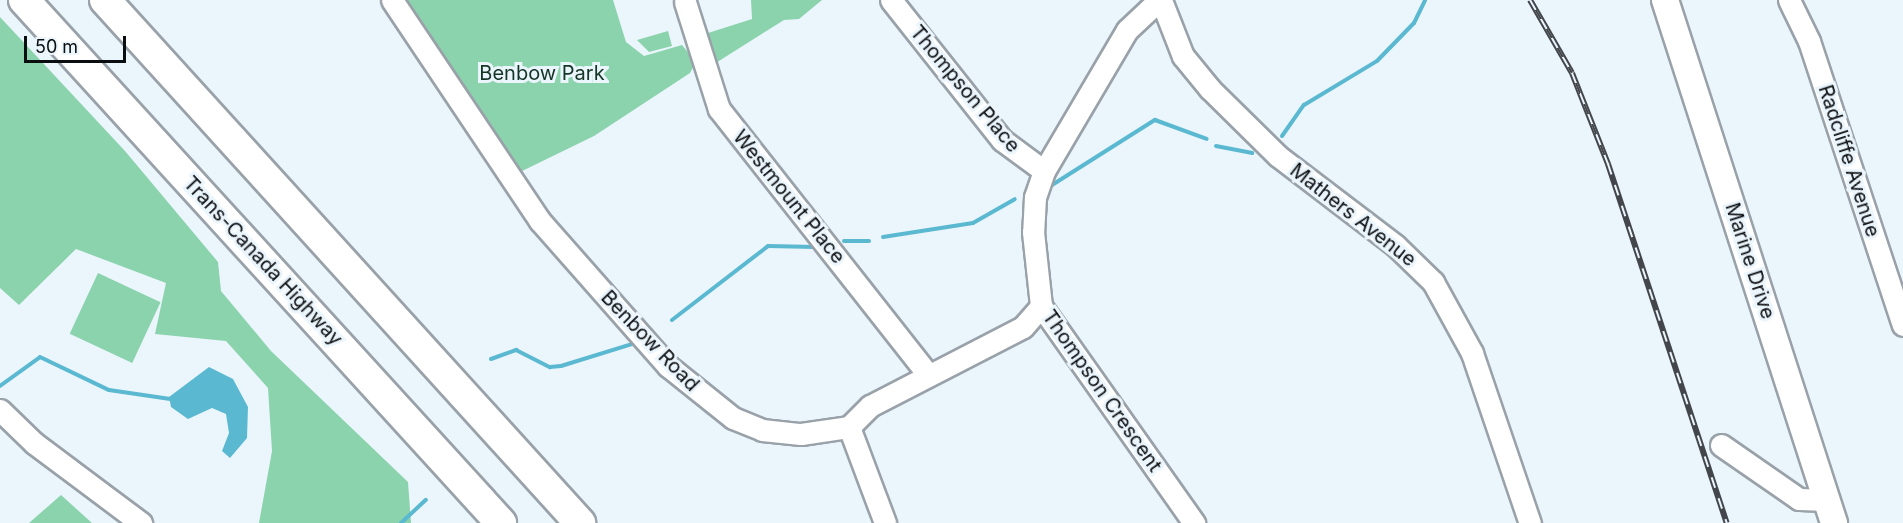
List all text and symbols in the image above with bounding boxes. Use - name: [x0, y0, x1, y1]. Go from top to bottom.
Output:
- street label: Thompson Place: [905, 21, 1025, 157]
- scale bar: [27, 24, 129, 62]
- text: 50 m: [35, 36, 78, 57]
- park label: Benbow Park: [479, 61, 605, 85]
- street label: Radcliffe Avenue: [1813, 82, 1885, 240]
- street label: Westmount Place: [728, 125, 850, 269]
- street label: Mathers Avenue: [1285, 158, 1421, 272]
- street label: Trans-Canada Highway: [178, 171, 348, 351]
- street label: Marine Drive: [1720, 200, 1780, 322]
- street label: Benbow Road: [596, 286, 704, 396]
- street label: Thompson Crescent: [1037, 305, 1167, 477]

